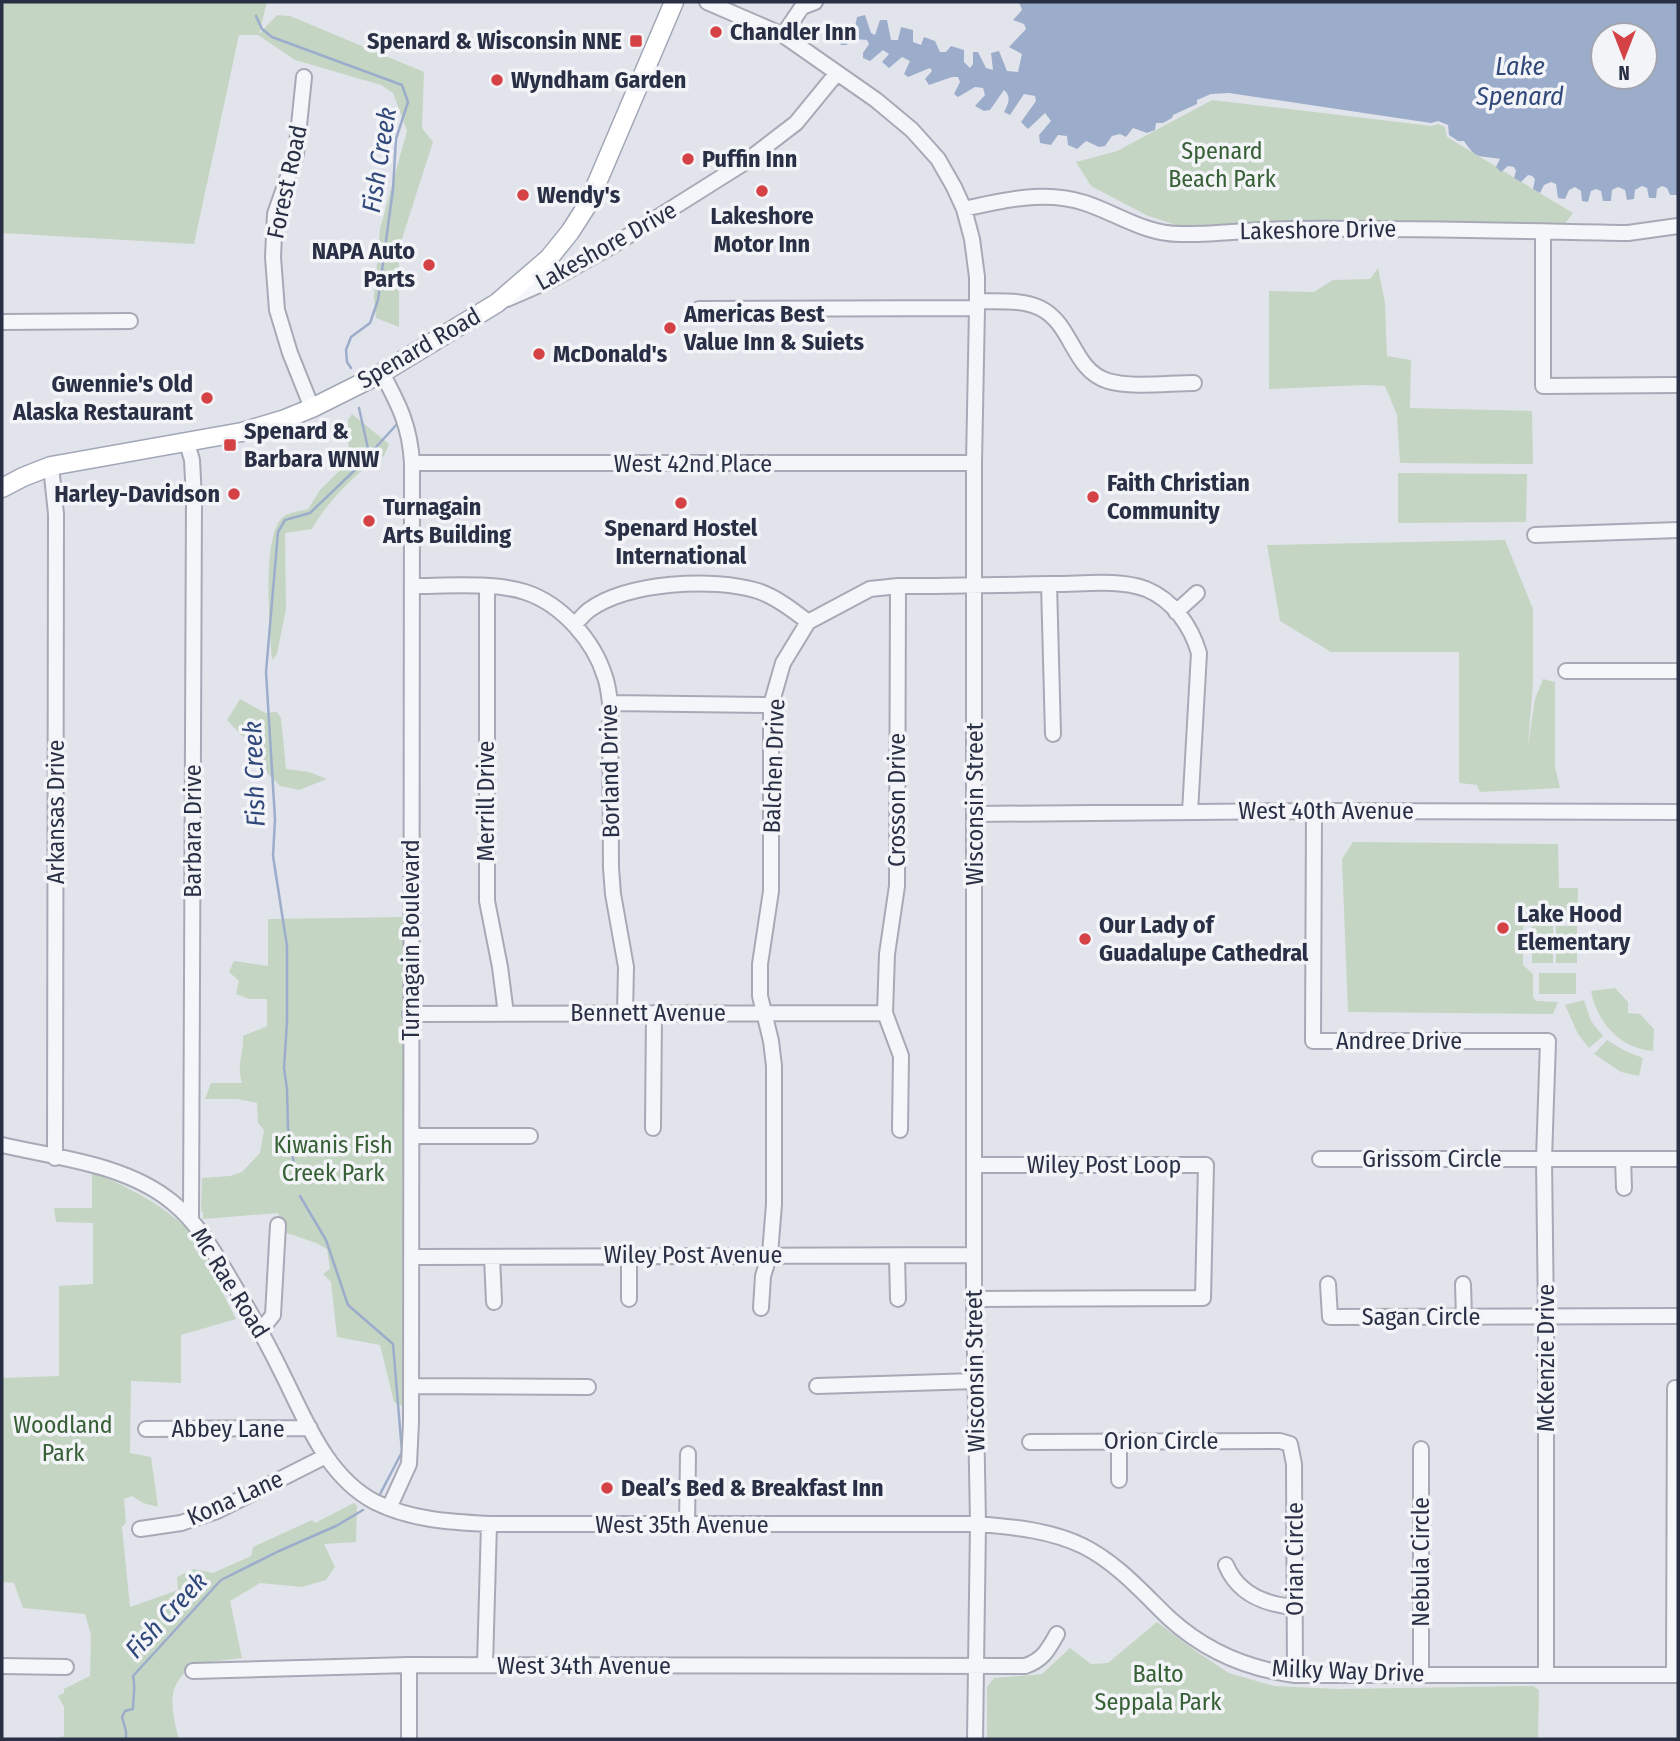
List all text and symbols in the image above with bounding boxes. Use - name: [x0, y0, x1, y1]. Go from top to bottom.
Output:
- place label: Chandler Inn: [730, 18, 856, 46]
- north arrow: [1589, 21, 1659, 91]
- marker: Chandler Inn: [708, 24, 724, 40]
- place label: Spenard & Wisconsin NNE: [367, 27, 622, 55]
- marker: Spenard & Wisconsin NNE: [628, 33, 644, 49]
- water label: Lake Spenard: [1475, 51, 1564, 112]
- text: N: [1618, 61, 1630, 84]
- place label: Wyndham Garden: [511, 66, 686, 94]
- marker: Wyndham Garden: [489, 72, 505, 88]
- water label: Fish Creek: [356, 105, 403, 215]
- street label: Forest Road: [261, 123, 313, 241]
- park label: Spenard Beach Park: [1168, 137, 1277, 193]
- place label: Puffin Inn: [702, 145, 797, 173]
- marker: Puffin Inn: [680, 151, 696, 167]
- place label: Wendy's: [537, 181, 621, 209]
- marker: Lakeshore Motor Inn: [754, 183, 770, 199]
- marker: Wendy's: [515, 187, 531, 203]
- street label: Lakeshore Drive: [531, 196, 681, 296]
- place label: Lakeshore Motor Inn: [710, 202, 814, 258]
- street label: Lakeshore Drive: [1239, 215, 1397, 245]
- place label: NAPA Auto Parts: [312, 237, 415, 293]
- marker: NAPA Auto Parts: [421, 257, 437, 273]
- place label: Americas Best Value Inn & Suiets: [683, 300, 864, 356]
- street label: Spenard Road: [353, 302, 485, 394]
- marker: Americas Best Value Inn & Suiets: [662, 320, 678, 336]
- place label: McDonald's: [553, 340, 668, 368]
- marker: McDonald's: [531, 346, 547, 362]
- place label: Gwennie's Old Alaska Restaurant: [12, 370, 194, 426]
- marker: Gwennie's Old Alaska Restaurant: [199, 390, 215, 406]
- place label: Spenard & Barbara WNW: [244, 417, 380, 473]
- marker: Spenard & Barbara WNW: [222, 437, 238, 453]
- street label: West 42nd Place: [614, 450, 772, 478]
- place label: Faith Christian Community: [1107, 469, 1250, 525]
- place label: Harley-Davidson: [54, 480, 220, 508]
- marker: Harley-Davidson: [226, 486, 242, 502]
- marker: Faith Christian Community: [1085, 489, 1101, 505]
- place label: Turnagain Arts Building: [382, 493, 511, 549]
- marker: Spenard Hostel International: [673, 495, 689, 511]
- marker: Turnagain Arts Building: [361, 513, 377, 529]
- place label: Spenard Hostel International: [605, 514, 758, 570]
- street label: Balchen Drive: [758, 698, 790, 834]
- street label: Borland Drive: [595, 704, 625, 838]
- water label: Fish Creek: [237, 720, 272, 827]
- street label: Wisconsin Street: [961, 722, 989, 885]
- street label: Crosson Drive: [883, 733, 911, 867]
- street label: Arkansas Drive: [42, 740, 70, 884]
- street label: Merrill Drive: [472, 741, 500, 861]
- street label: Barbara Drive: [179, 764, 207, 898]
- street label: West 40th Avenue: [1238, 797, 1414, 825]
- street label: Turnagain Boulevard: [397, 839, 425, 1041]
- place label: Lake Hood Elementary: [1517, 900, 1631, 956]
- place label: Our Lady of Guadalupe Cathedral: [1099, 911, 1309, 967]
- marker: Lake Hood Elementary: [1495, 920, 1511, 936]
- marker: Our Lady of Guadalupe Cathedral: [1077, 931, 1093, 947]
- street label: Bennett Avenue: [570, 999, 726, 1027]
- street label: Andree Drive: [1336, 1027, 1462, 1055]
- park label: Kiwanis Fish Creek Park: [273, 1131, 393, 1187]
- street label: Grissom Circle: [1362, 1145, 1502, 1173]
- street label: Wiley Post Loop: [1027, 1151, 1181, 1179]
- street label: Mc Rae Road: [185, 1223, 275, 1343]
- street label: Wiley Post Avenue: [604, 1241, 782, 1269]
- street label: McKenzie Drive: [1532, 1284, 1560, 1432]
- street label: Wisconsin Street: [960, 1289, 990, 1453]
- street label: Sagan Circle: [1362, 1303, 1480, 1331]
- park label: Woodland Park: [13, 1411, 113, 1467]
- street label: Abbey Lane: [172, 1415, 285, 1443]
- street label: Orion Circle: [1104, 1427, 1218, 1455]
- street label: Kona Lane: [183, 1465, 287, 1531]
- place label: Deal’s Bed & Breakfast Inn: [621, 1474, 884, 1502]
- marker: Deal’s Bed & Breakfast Inn: [599, 1480, 615, 1496]
- street label: Nebula Circle: [1407, 1497, 1435, 1627]
- street label: Orian Circle: [1281, 1502, 1309, 1616]
- street label: West 35th Avenue: [595, 1511, 769, 1539]
- water label: Fish Creek: [119, 1566, 214, 1665]
- street label: West 34th Avenue: [497, 1652, 671, 1680]
- street label: Milky Way Drive: [1271, 1654, 1425, 1688]
- park label: Balto Seppala Park: [1095, 1660, 1222, 1716]

